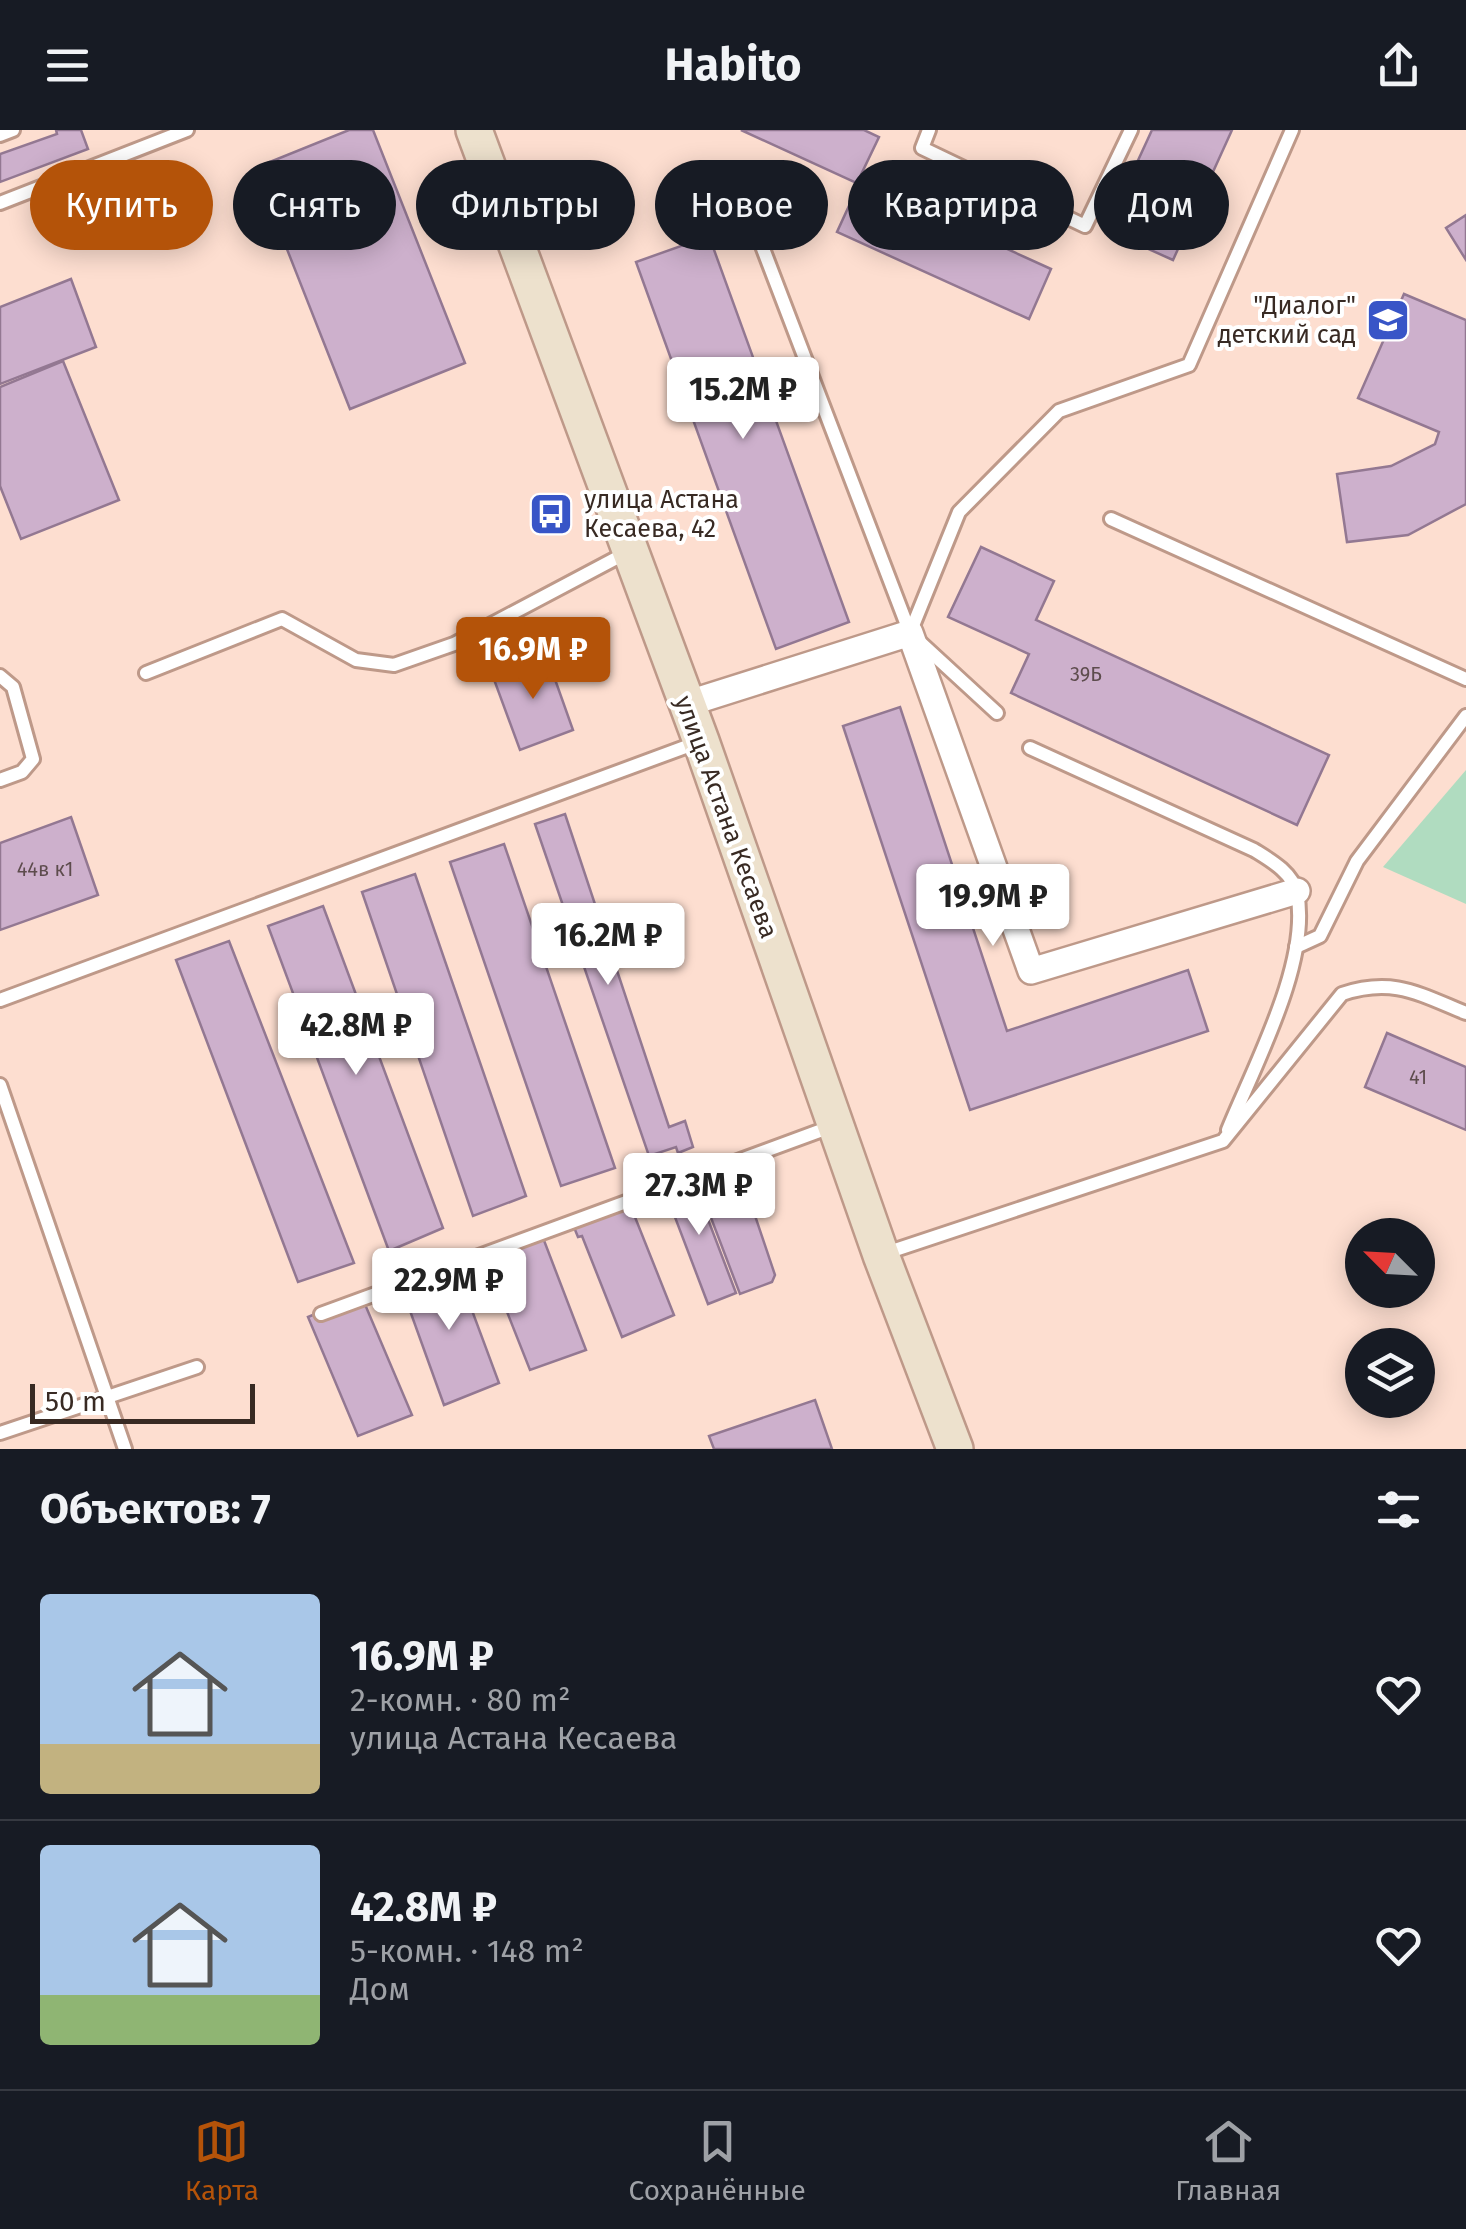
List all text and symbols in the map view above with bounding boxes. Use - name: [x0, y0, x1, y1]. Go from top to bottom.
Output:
- icon: menu: [40, 38, 95, 93]
- text: Habito: [664, 38, 802, 92]
- icon: share: [1371, 38, 1426, 93]
- chip: Купить: [30, 160, 213, 250]
- chip: Снять: [233, 160, 396, 250]
- chip: Фильтры: [416, 160, 635, 250]
- chip: Новое: [655, 160, 828, 250]
- chip: Квартира: [848, 160, 1074, 250]
- chip: Дом: [1094, 160, 1229, 250]
- place label: "Диалог" детский сад: [1218, 291, 1356, 350]
- school or university icon: "Диалог" детский сад: [1365, 297, 1411, 343]
- pin: 15.2M ₽: [651, 357, 835, 442]
- text: 15.2M ₽: [689, 370, 797, 408]
- place label: улица Астана Кесаева, 42: [584, 485, 739, 544]
- bus stop icon: улица Астана Кесаева, 42: [528, 491, 574, 537]
- pin: 16.9M ₽: [441, 617, 625, 702]
- text: 16.9M ₽: [478, 630, 588, 668]
- house number: 39Б: [1070, 662, 1102, 686]
- street label: улица Астана Кесаева: [668, 692, 784, 942]
- house number: 44в к1: [17, 857, 73, 881]
- pin: 19.9M ₽: [901, 864, 1085, 949]
- text: 19.9M ₽: [938, 877, 1048, 915]
- pin: 16.2M ₽: [516, 903, 700, 988]
- text: 16.2M ₽: [554, 916, 662, 954]
- pin: 42.8M ₽: [264, 993, 448, 1078]
- text: 42.8M ₽: [300, 1006, 412, 1044]
- house number: 41: [1409, 1065, 1427, 1089]
- pin: 27.3M ₽: [607, 1153, 791, 1238]
- text: 27.3M ₽: [645, 1166, 753, 1204]
- north arrow: [1345, 1218, 1435, 1308]
- map controls: [1345, 1218, 1435, 1418]
- pin: 22.9M ₽: [357, 1248, 541, 1333]
- text: 22.9M ₽: [394, 1261, 504, 1299]
- button: layers: [1345, 1328, 1435, 1418]
- scale bar: [30, 1379, 255, 1424]
- text: 50 m: [45, 1385, 106, 1418]
- icon: filters: [1371, 1482, 1426, 1537]
- text: Объектов: 7: [40, 1484, 271, 1534]
- text: 16.9M ₽: [350, 1631, 494, 1681]
- icon: home: [120, 1634, 240, 1754]
- icon: heart: [1371, 1667, 1426, 1722]
- text: 2-комн. · 80 m²: [350, 1681, 571, 1719]
- text: улица Астана Кесаева: [350, 1719, 678, 1757]
- text: 42.8M ₽: [350, 1882, 497, 1932]
- icon: home: [120, 1885, 240, 2005]
- icon: heart: [1371, 1918, 1426, 1973]
- text: 5-комн. · 148 m²: [350, 1932, 584, 1970]
- text: Дом: [350, 1970, 410, 2008]
- tab: Карта: [185, 2114, 259, 2207]
- tab: Сохранённые: [629, 2114, 806, 2207]
- tab: Главная: [1175, 2114, 1281, 2207]

